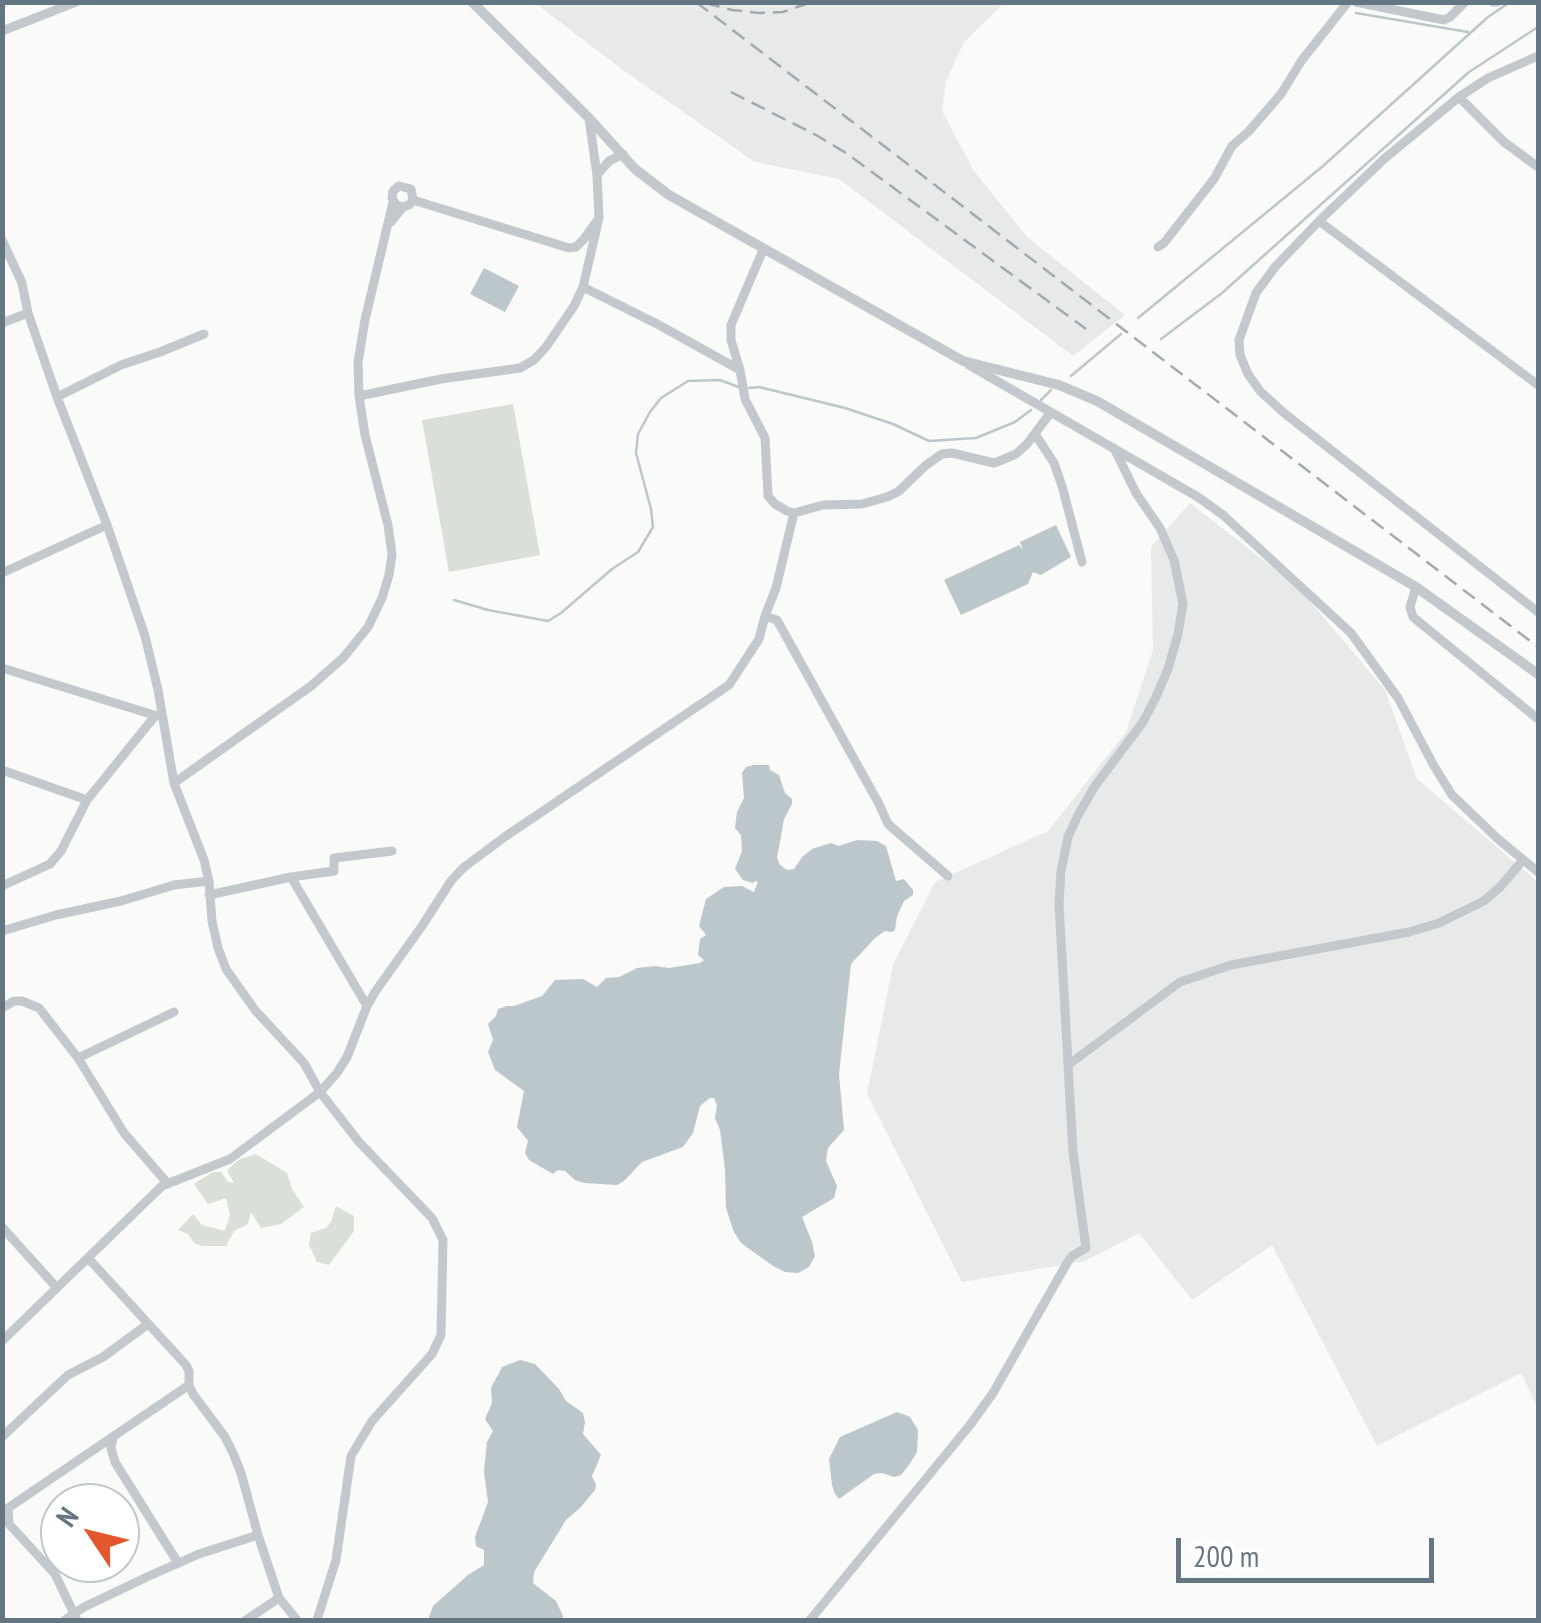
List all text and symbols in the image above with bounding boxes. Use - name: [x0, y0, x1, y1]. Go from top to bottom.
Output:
- north arrow: [40, 1483, 140, 1583]
- text: N: [47, 1500, 86, 1533]
- scale bar: [1181, 1518, 1438, 1580]
- text: 200 m: [1193, 1536, 1259, 1575]

